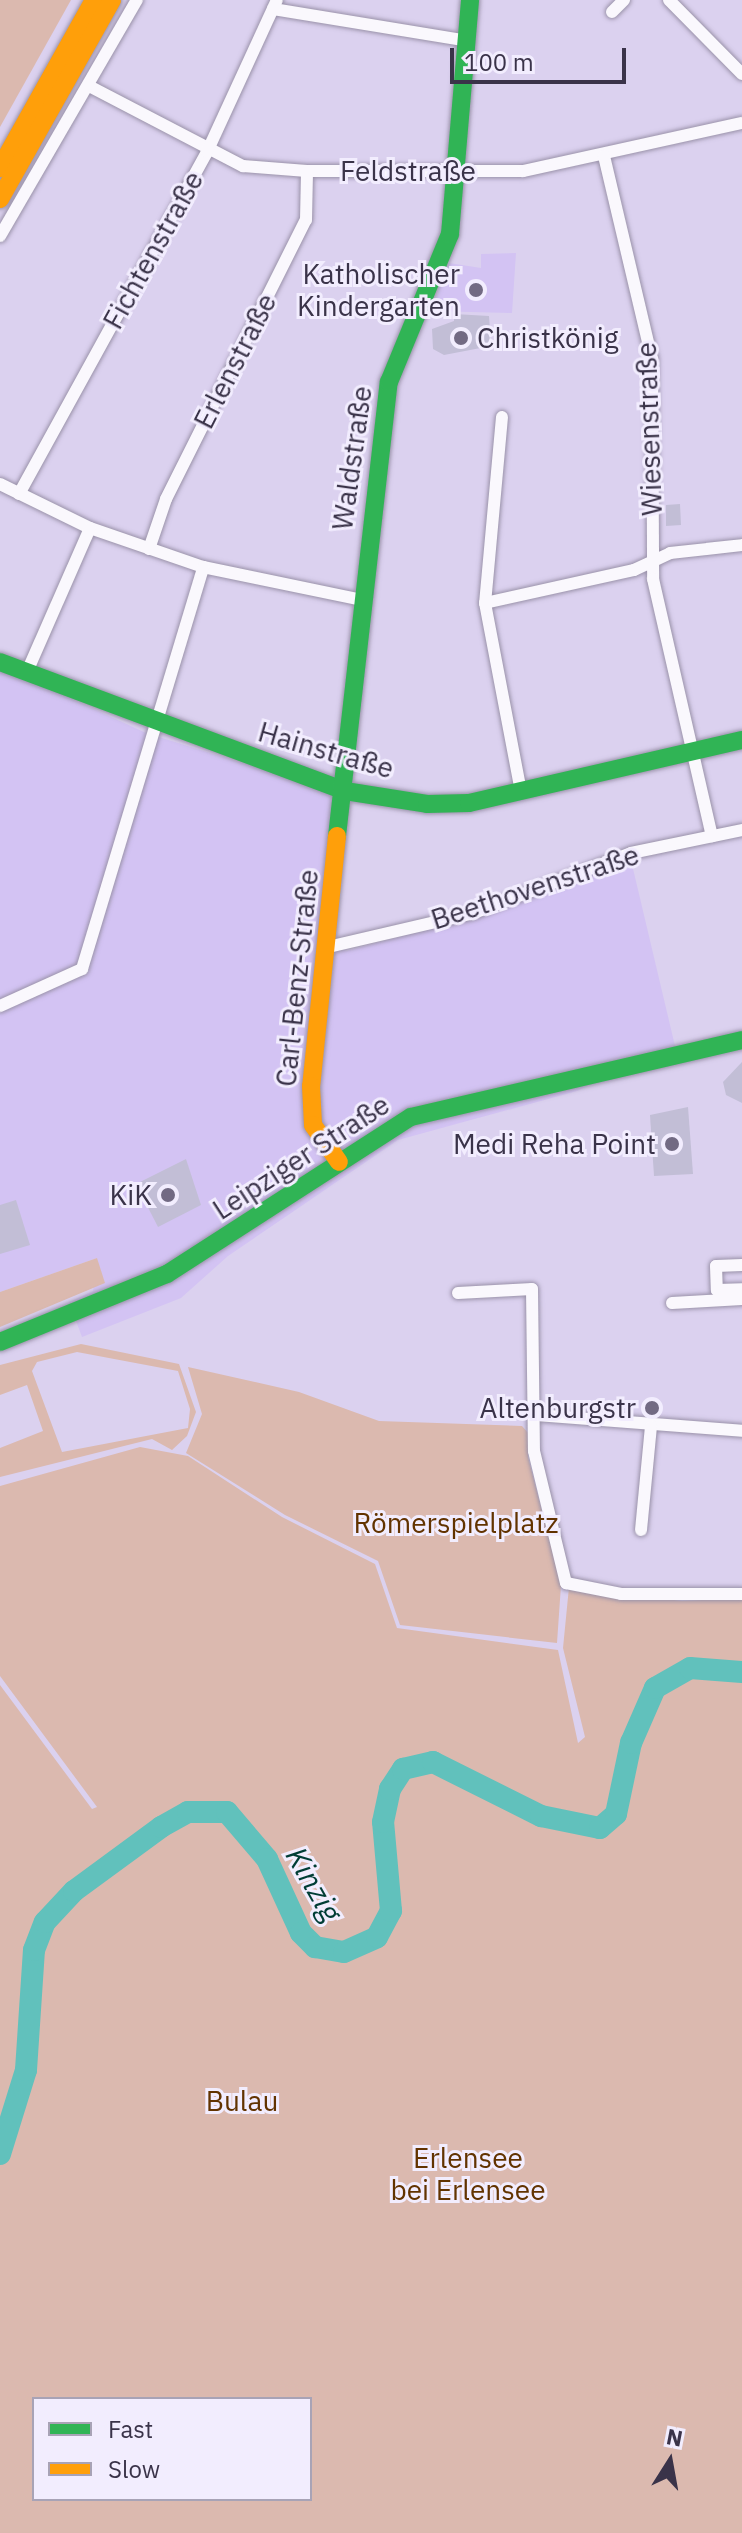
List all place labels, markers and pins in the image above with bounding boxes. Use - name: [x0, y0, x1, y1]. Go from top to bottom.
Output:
- place label: Katholischer Kindergarten: [297, 257, 460, 323]
- marker: Katholischer Kindergarten: [467, 281, 485, 299]
- place label: Christkönig: [477, 321, 618, 355]
- marker: Christkönig: [452, 329, 470, 347]
- place label: Medi Reha Point: [453, 1127, 656, 1161]
- marker: Medi Reha Point: [663, 1135, 681, 1153]
- place label: KiK: [109, 1178, 152, 1212]
- marker: KiK: [159, 1186, 177, 1204]
- place label: Altenburgstr: [479, 1391, 636, 1425]
- marker: Altenburgstr: [643, 1399, 661, 1417]

